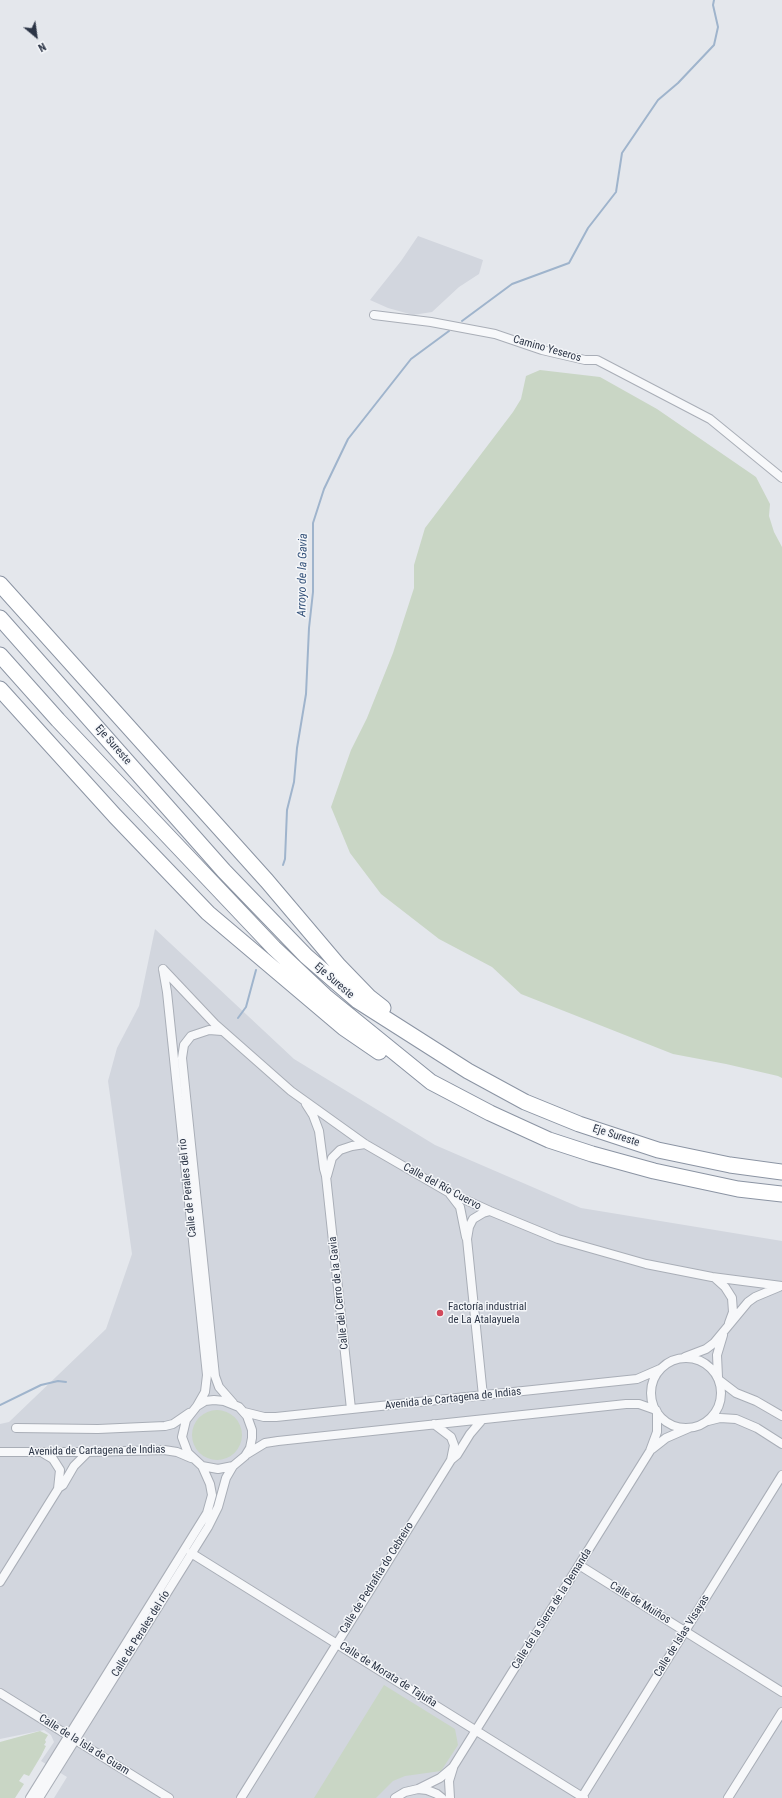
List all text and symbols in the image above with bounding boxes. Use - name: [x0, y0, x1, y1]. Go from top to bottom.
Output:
- north arrow: [16, 16, 56, 56]
- text: N: [36, 40, 48, 54]
- street label: Camino Yeseros: [511, 333, 583, 365]
- water label: Arroyo de la Gavia: [295, 533, 311, 617]
- street label: Eje Sureste: [92, 722, 134, 768]
- street label: Eje Sureste: [311, 960, 357, 1002]
- street label: Eje Sureste: [591, 1122, 641, 1150]
- street label: Calle de Perales del río: [176, 1138, 200, 1238]
- street label: Calle del Río Cuervo: [401, 1161, 483, 1213]
- street label: Calle del Cerro de la Gavia: [327, 1236, 351, 1350]
- place label: Factoría industrial de La Atalayuela: [448, 1300, 526, 1326]
- marker: Factoría industrial de La Atalayuela: [435, 1308, 445, 1318]
- street label: Avenida de Cartagena de Indias: [384, 1385, 522, 1413]
- street label: Avenida de Cartagena de Indias: [28, 1443, 166, 1459]
- street label: Calle de Pedrafita do Cebreiro: [337, 1520, 417, 1636]
- street label: Calle de la Sierra de la Demanda: [509, 1546, 595, 1672]
- street label: Calle de Muiños: [607, 1579, 673, 1627]
- street label: Calle de Perales del río: [109, 1588, 173, 1680]
- street label: Calle de Islas Visayas: [651, 1593, 713, 1679]
- street label: Calle de Morata de Tajuña: [337, 1640, 439, 1710]
- street label: Calle de la Isla de Guam: [36, 1712, 132, 1778]

